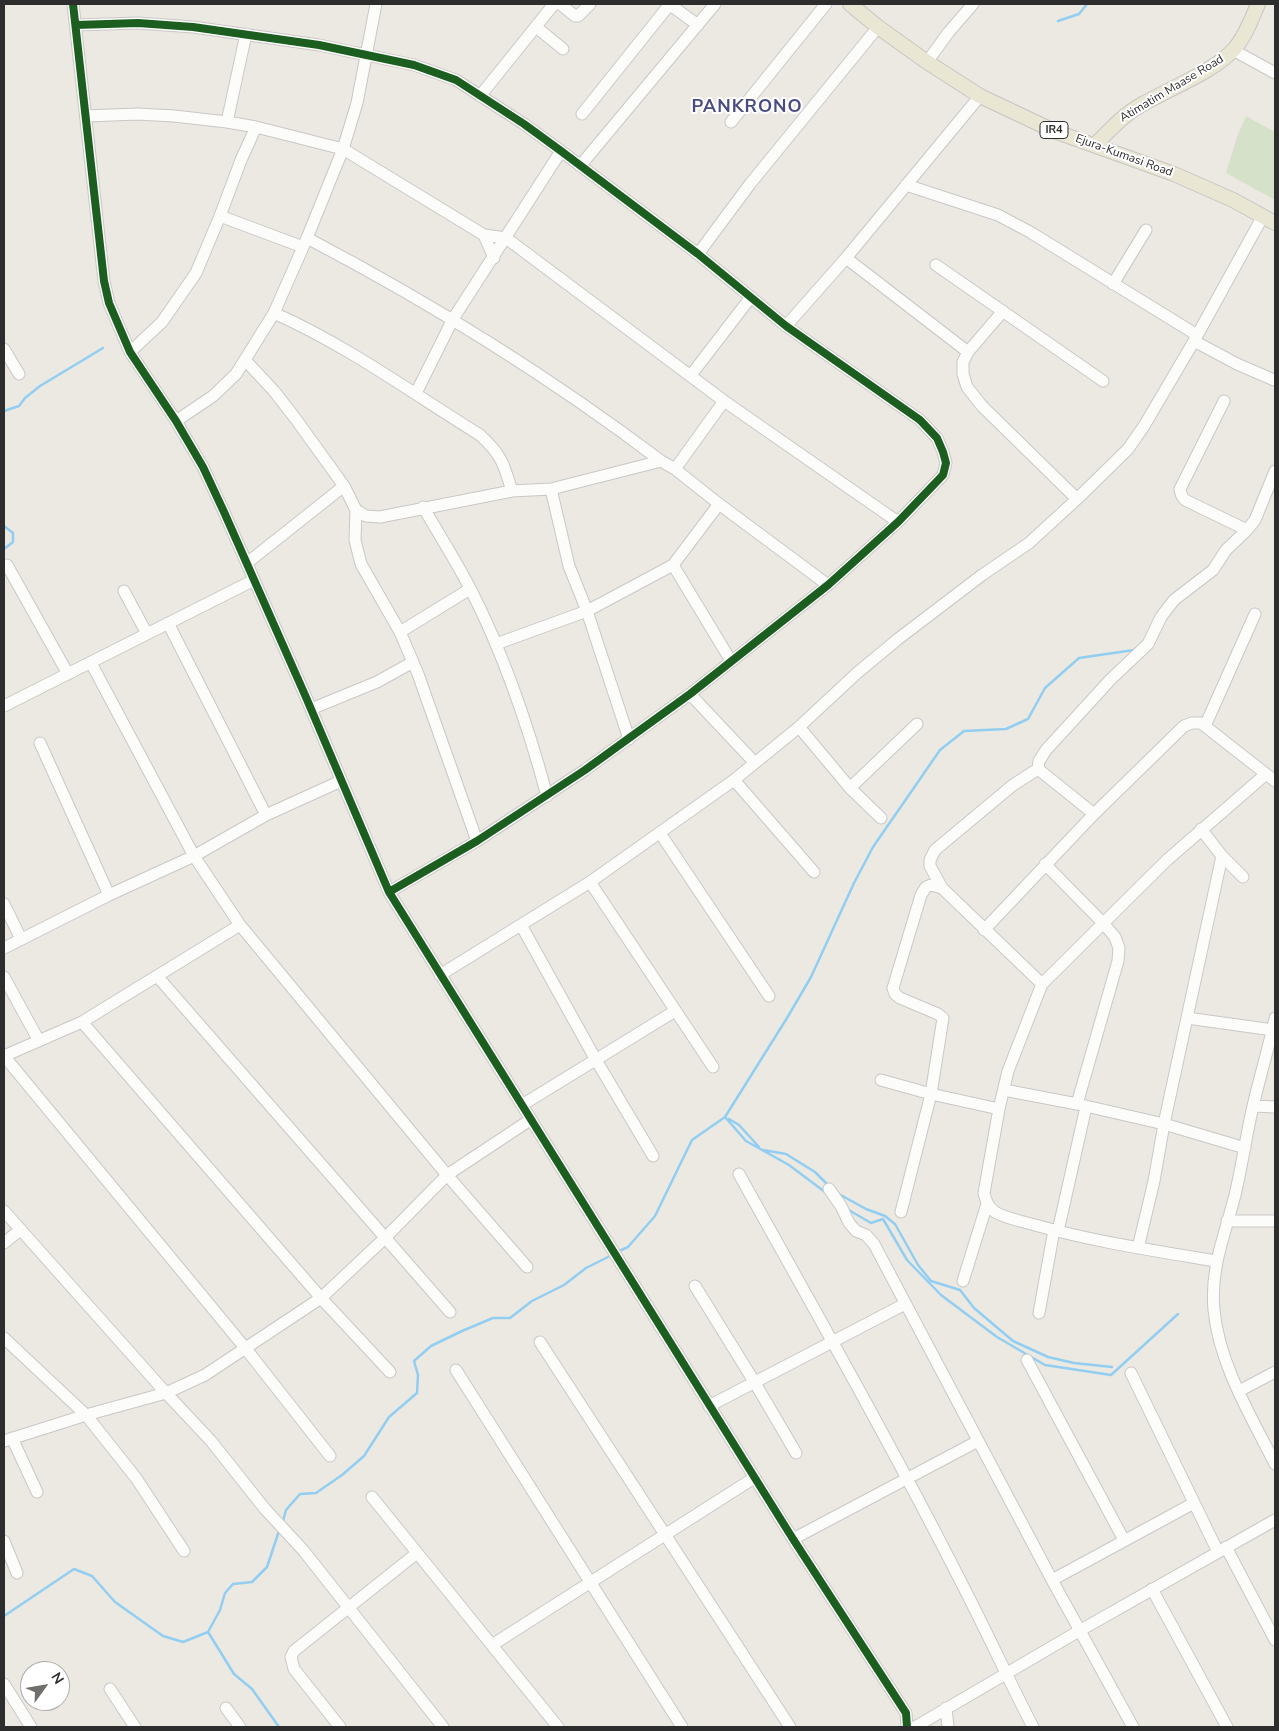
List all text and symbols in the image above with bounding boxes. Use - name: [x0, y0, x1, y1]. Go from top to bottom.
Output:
- street label: Atimatim Maase Road: [1117, 52, 1227, 126]
- district label: PANKRONO: [690, 97, 804, 119]
- road number: IR4: [1040, 122, 1068, 138]
- street label: Ejura-Kumasi Road: [1073, 132, 1175, 180]
- north arrow: [20, 1661, 70, 1711]
- text: N: [46, 1669, 68, 1688]

